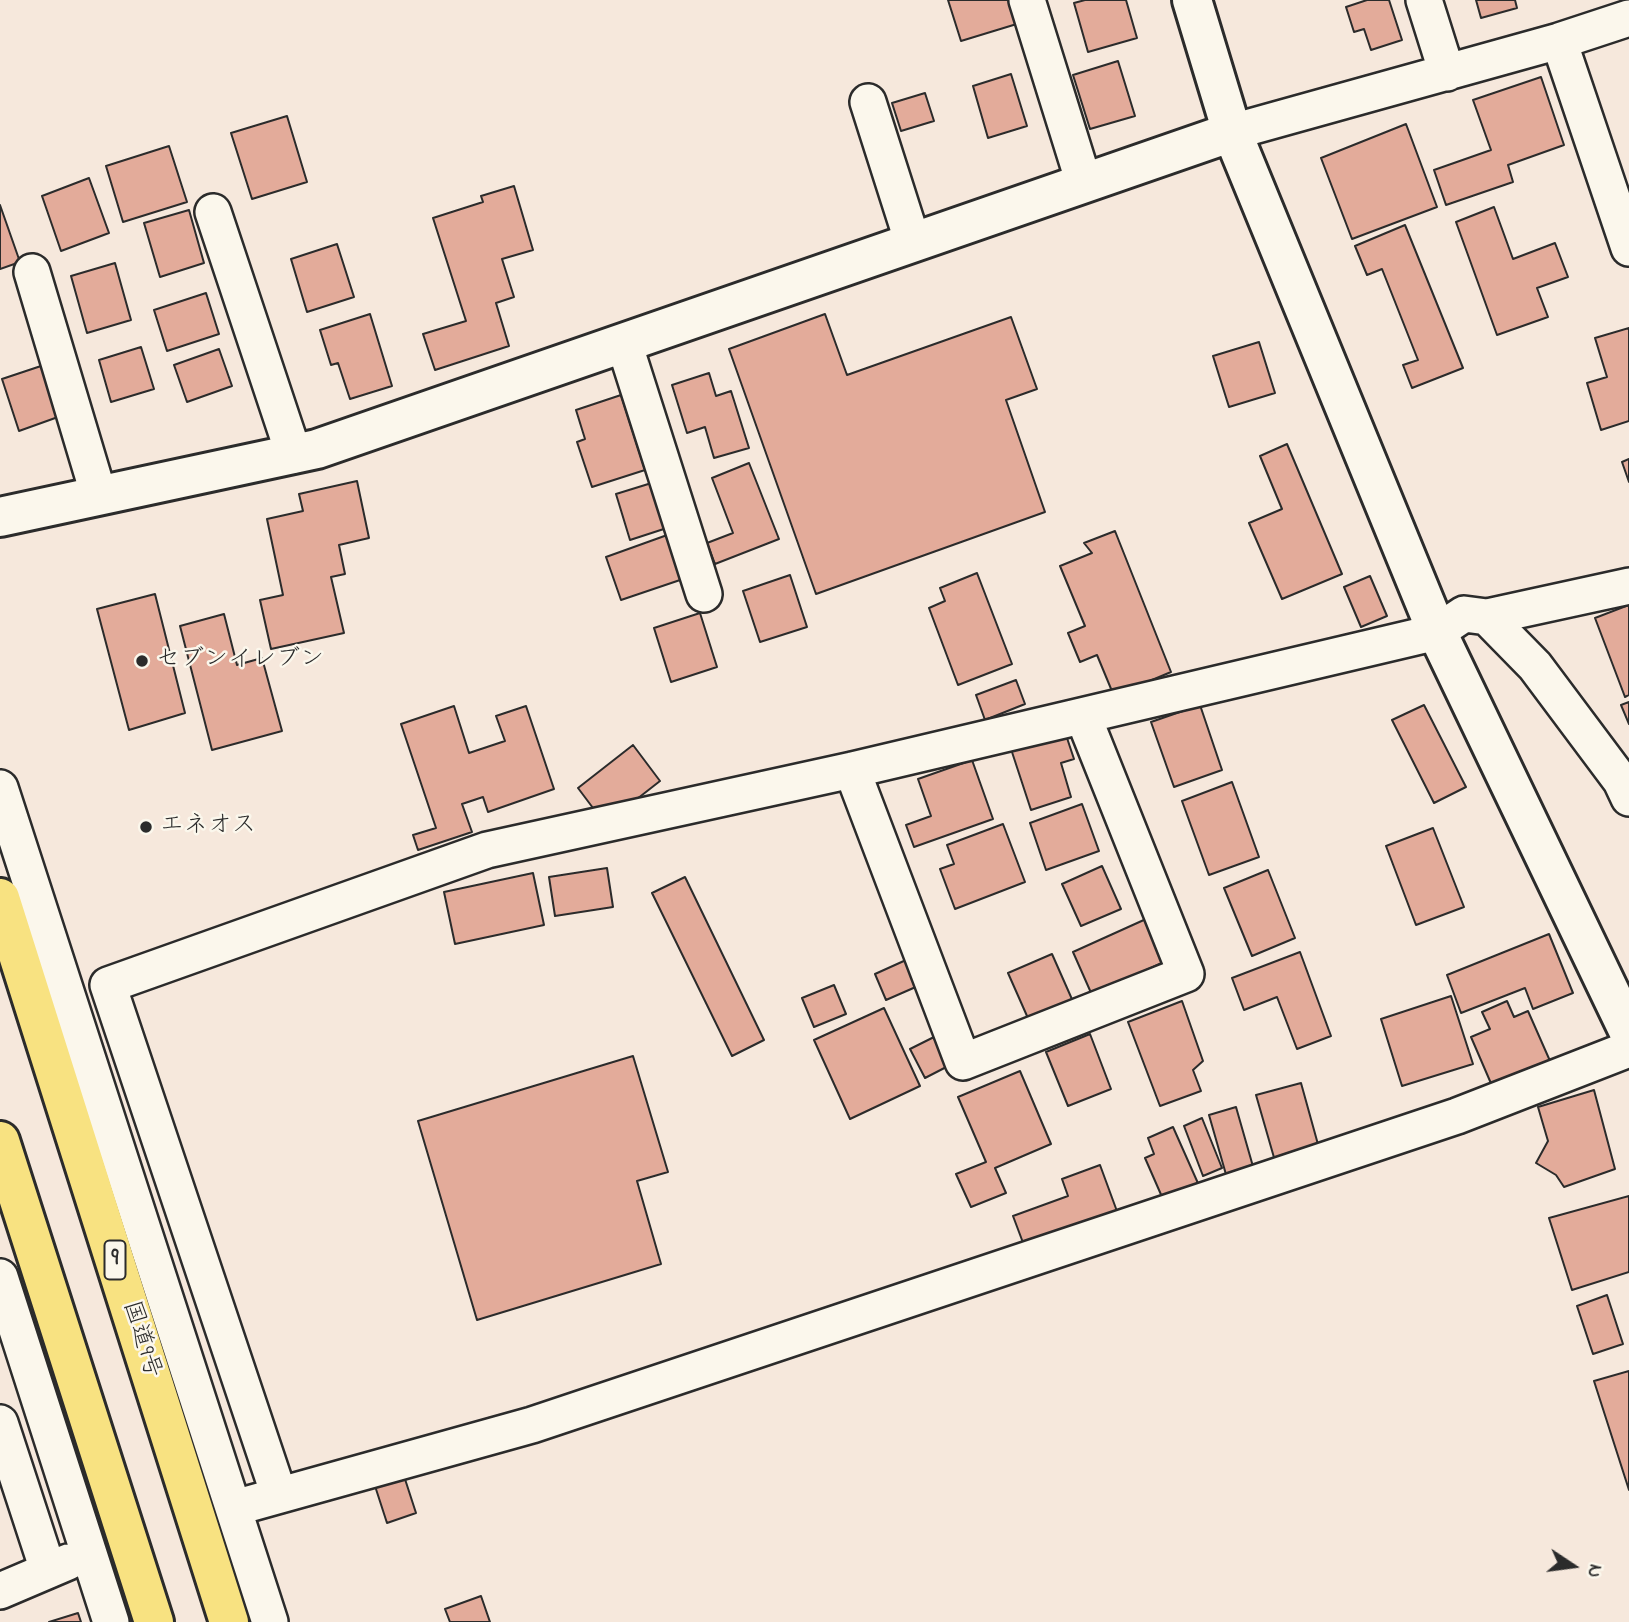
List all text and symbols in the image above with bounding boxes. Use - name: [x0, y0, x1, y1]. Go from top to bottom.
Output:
- place label: セブンイレブン: [156, 647, 324, 675]
- marker: セブンイレブン: [134, 653, 150, 669]
- place label: エネオス: [160, 813, 256, 841]
- marker: エネオス: [138, 819, 154, 835]
- road number: 9: [104, 1240, 125, 1280]
- street label: 国道9号: [115, 1298, 165, 1382]
- north arrow: [1538, 1531, 1608, 1601]
- text: N: [1579, 1562, 1609, 1580]

